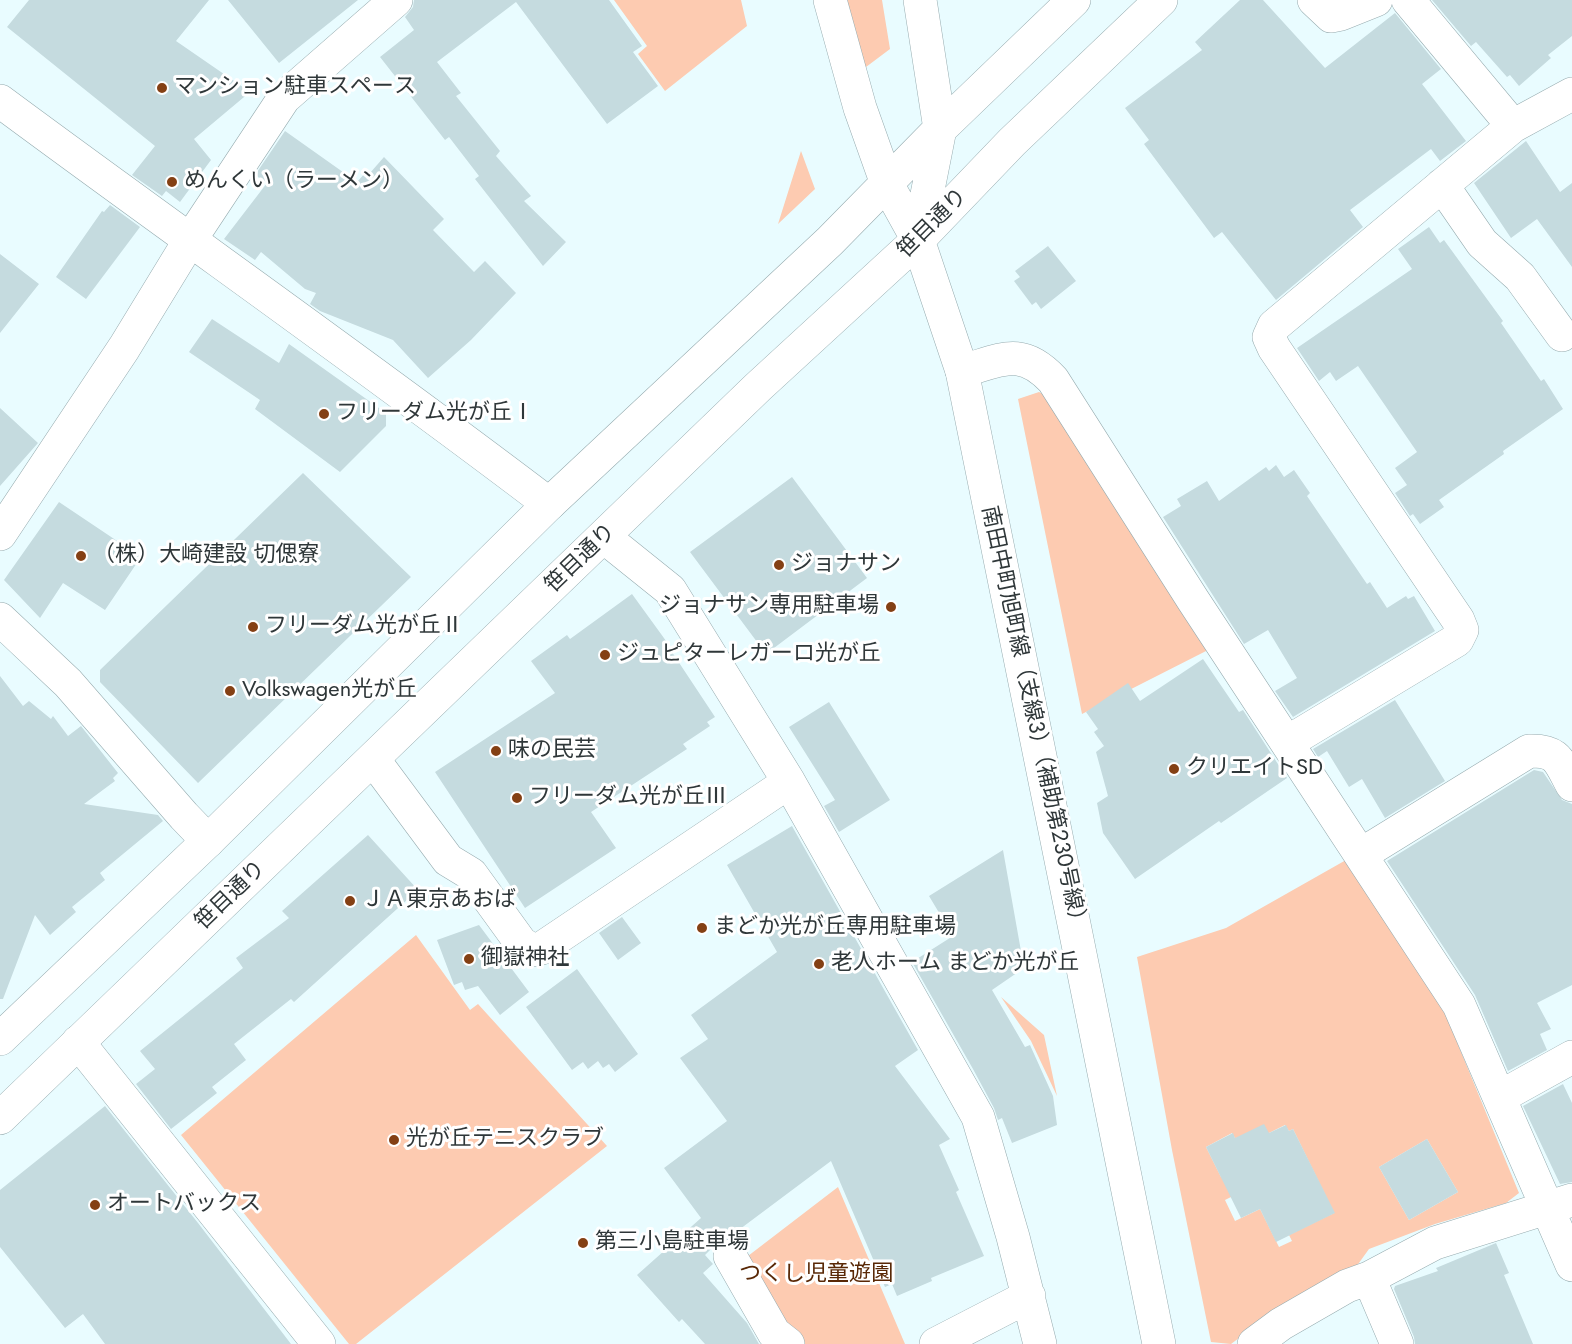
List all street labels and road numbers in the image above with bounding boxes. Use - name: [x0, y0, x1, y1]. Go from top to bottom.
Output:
- street label: 笹目通り: [893, 184, 973, 264]
- street label: 南田中町旭町線（支線3）（補助第230号線）: [975, 504, 1091, 934]
- street label: 笹目通り: [540, 519, 622, 599]
- street label: 笹目通り: [190, 856, 272, 936]

